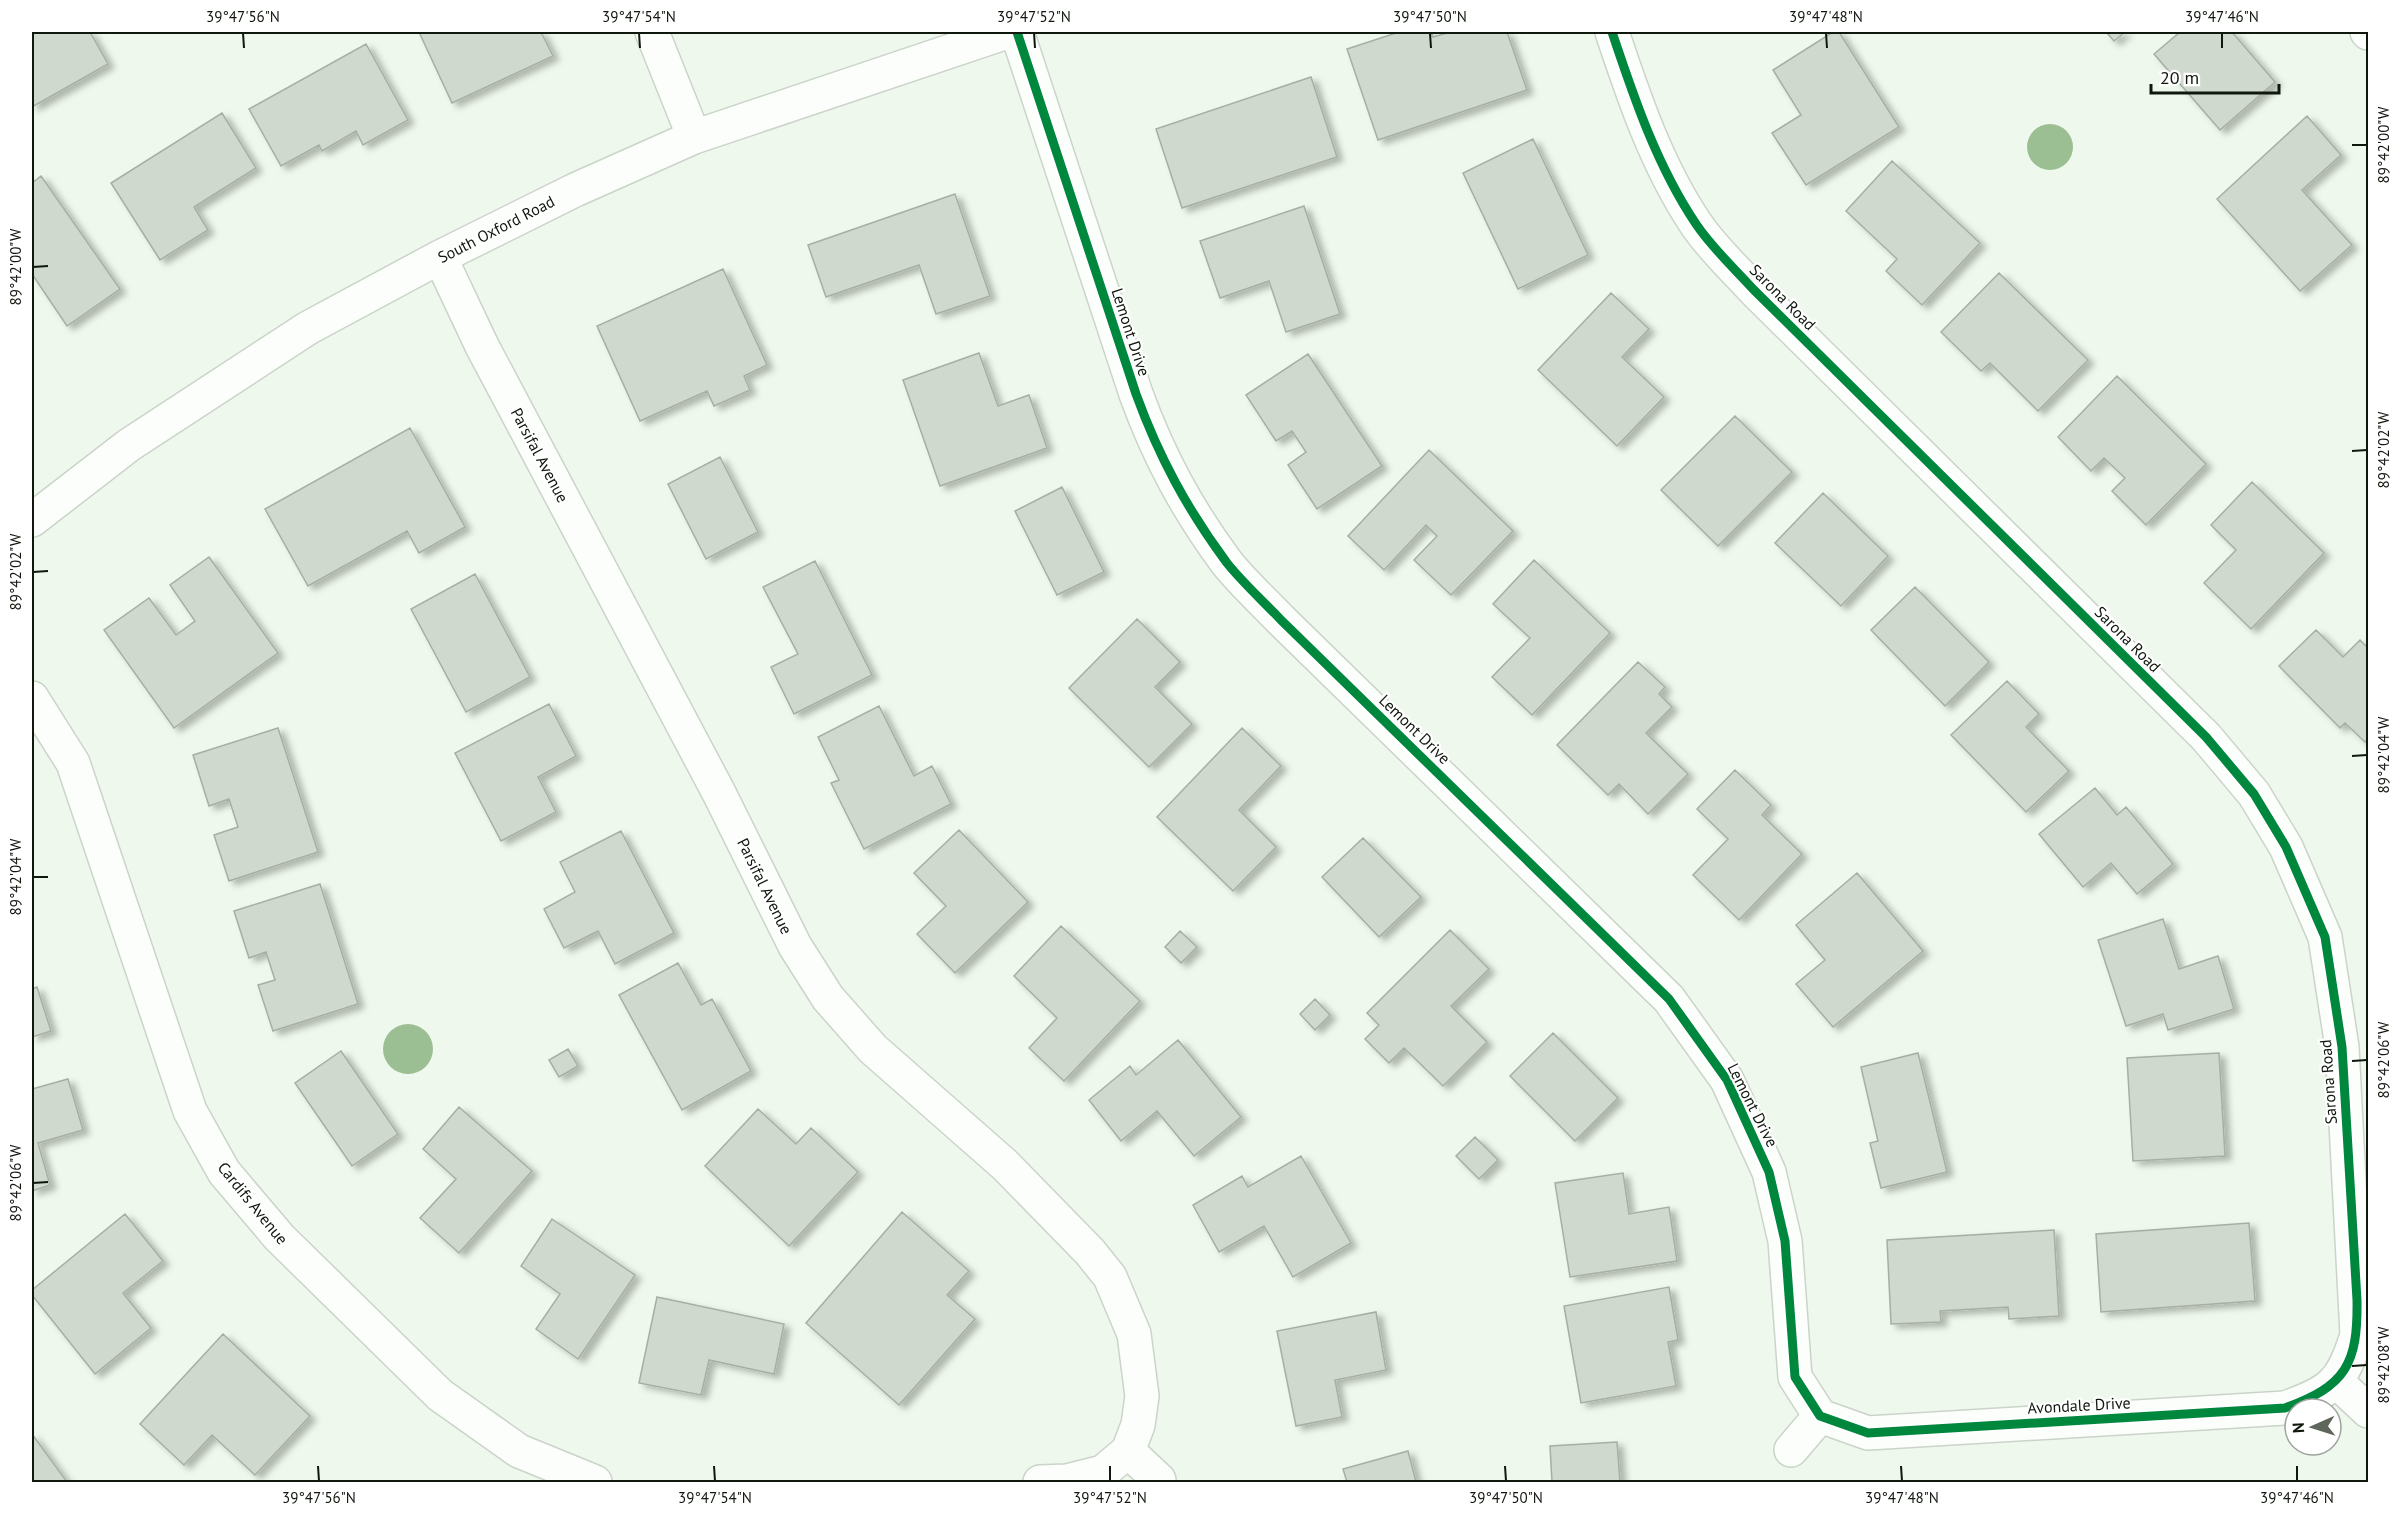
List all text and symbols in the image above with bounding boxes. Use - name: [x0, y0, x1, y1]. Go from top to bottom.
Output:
- text: 39°47'56"N: [206, 7, 280, 26]
- text: 39°47'54"N: [602, 7, 676, 26]
- text: 39°47'52"N: [997, 7, 1071, 26]
- text: 39°47'50"N: [1393, 7, 1467, 26]
- text: 39°47'48"N: [1789, 7, 1863, 26]
- text: 39°47'46"N: [2185, 7, 2259, 26]
- scale bar: [2151, 57, 2278, 95]
- text: 20 m: [2160, 66, 2199, 89]
- text: 89°42'00"W: [2374, 106, 2393, 183]
- street label: South Oxford Road: [434, 191, 558, 267]
- text: 89°42'00"W: [6, 228, 25, 305]
- street label: Sarona Road: [1746, 260, 1820, 334]
- street label: Lemont Drive: [1107, 285, 1155, 379]
- street label: Parsifal Avenue: [507, 404, 573, 506]
- text: 89°42'02"W: [2374, 411, 2393, 488]
- text: 89°42'02"W: [6, 533, 25, 610]
- street label: Sarona Road: [2091, 602, 2165, 676]
- street label: Lemont Drive: [1375, 690, 1455, 768]
- text: 89°42'04"W: [2374, 716, 2393, 793]
- street label: Parsifal Avenue: [733, 835, 797, 937]
- text: 89°42'04"W: [6, 838, 25, 915]
- text: 89°42'06"W: [2374, 1021, 2393, 1098]
- street label: Sarona Road: [2315, 1039, 2341, 1125]
- street label: Lemont Drive: [1723, 1060, 1783, 1150]
- text: 89°42'06"W: [6, 1144, 25, 1221]
- street label: Cardifs Avenue: [214, 1158, 292, 1248]
- text: 89°42'08"W: [2374, 1326, 2393, 1403]
- street label: Avondale Drive: [2027, 1392, 2131, 1418]
- north arrow: [2283, 1397, 2343, 1457]
- text: N: [2288, 1422, 2308, 1434]
- text: 39°47'56"N: [282, 1488, 356, 1507]
- text: 39°47'54"N: [678, 1488, 752, 1507]
- text: 39°47'52"N: [1073, 1488, 1147, 1507]
- text: 39°47'50"N: [1469, 1488, 1543, 1507]
- text: 39°47'48"N: [1865, 1488, 1939, 1507]
- text: 39°47'46"N: [2260, 1488, 2334, 1507]

